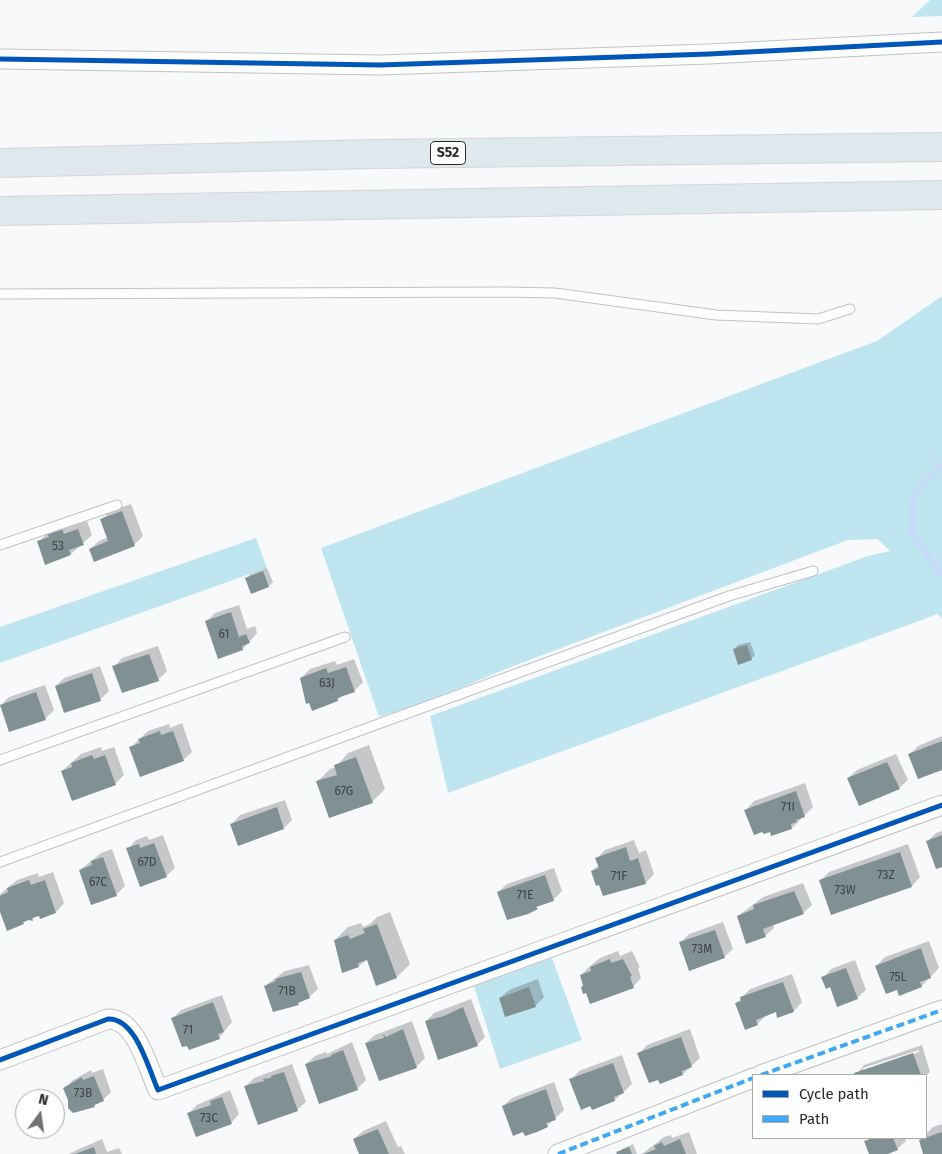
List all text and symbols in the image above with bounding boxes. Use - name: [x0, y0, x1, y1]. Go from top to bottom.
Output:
- road number: S52: [430, 142, 466, 164]
- house number: 53: [52, 540, 64, 554]
- house number: 61: [218, 628, 230, 642]
- house number: 63J: [319, 677, 335, 691]
- house number: 67G: [335, 785, 353, 799]
- house number: 71I: [781, 801, 795, 815]
- house number: 67D: [137, 856, 157, 870]
- house number: 73Z: [877, 869, 895, 883]
- house number: 71F: [611, 870, 627, 884]
- house number: 67C: [89, 876, 107, 890]
- house number: 73W: [834, 884, 856, 898]
- house number: 71E: [517, 889, 533, 903]
- house number: 73M: [692, 943, 712, 957]
- house number: 75L: [889, 971, 907, 985]
- house number: 71B: [278, 985, 296, 999]
- house number: 71: [183, 1024, 193, 1038]
- legend: [752, 1074, 927, 1139]
- text: Cycle path: [799, 1085, 869, 1103]
- house number: 73B: [74, 1087, 92, 1101]
- north arrow: [15, 1089, 65, 1139]
- text: N: [37, 1091, 50, 1109]
- text: Path: [799, 1110, 829, 1128]
- house number: 73C: [200, 1112, 218, 1126]

